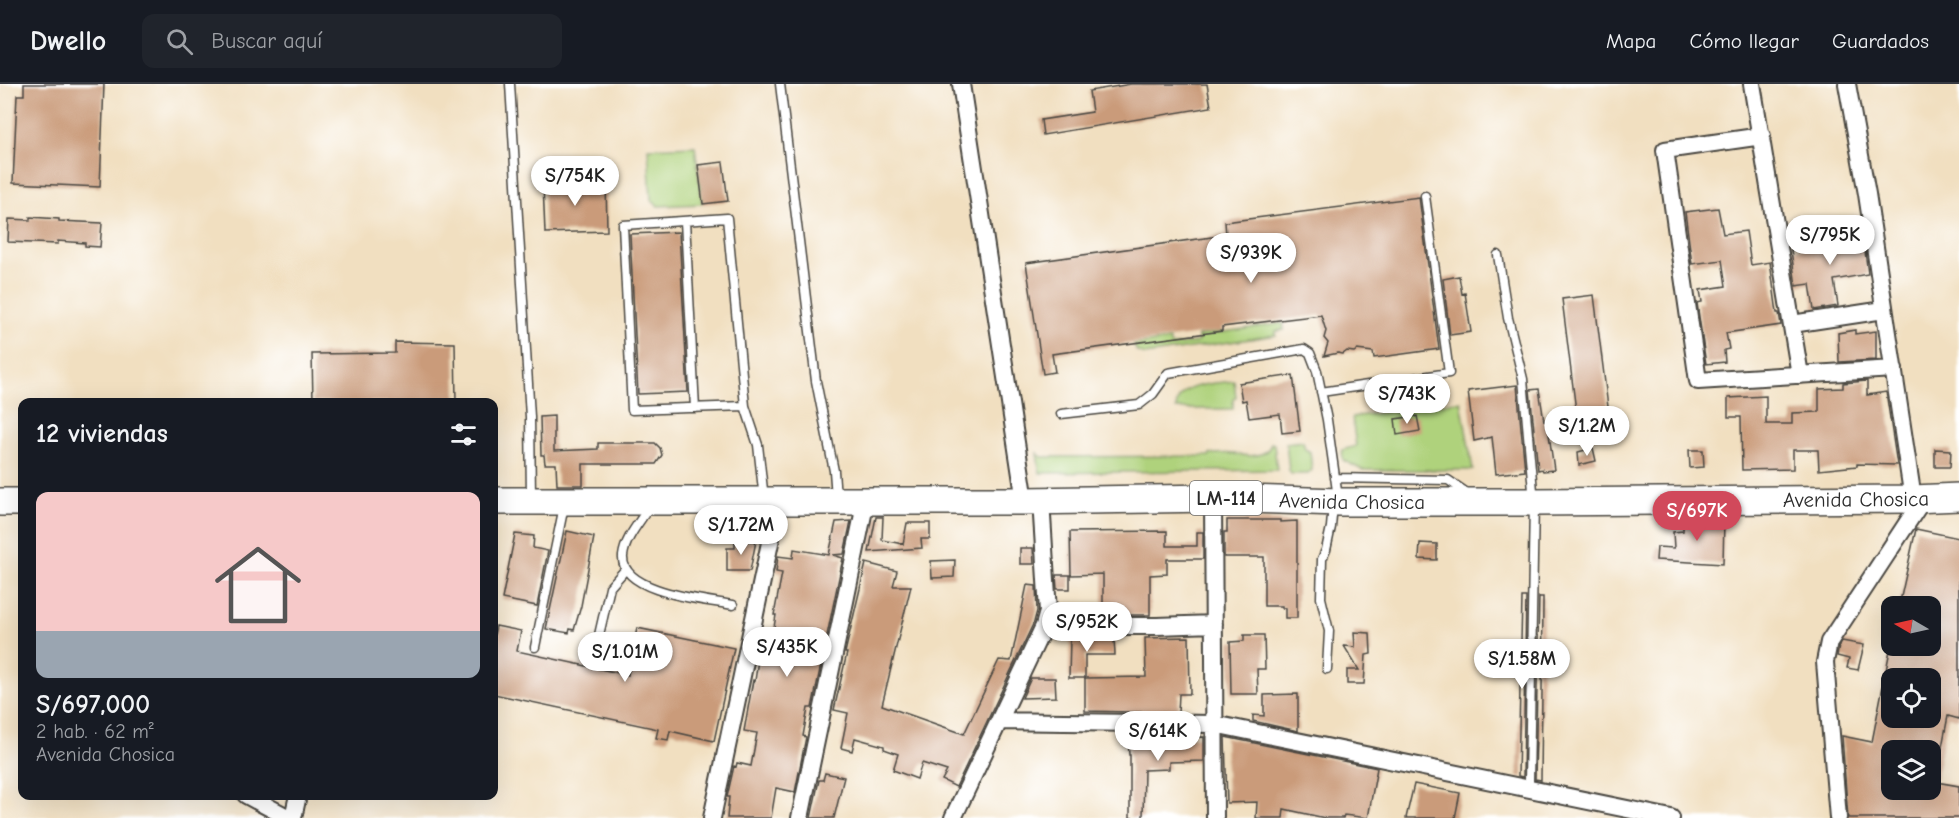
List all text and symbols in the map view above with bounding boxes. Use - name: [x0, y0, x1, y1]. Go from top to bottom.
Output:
- search box: [142, 14, 562, 68]
- text: Dwello: [30, 25, 106, 57]
- icon: search: [163, 25, 196, 58]
- text: Buscar aquí: [211, 28, 322, 54]
- text: Mapa: [1606, 29, 1656, 53]
- text: Cómo llegar: [1689, 29, 1799, 53]
- text: Guardados: [1832, 29, 1929, 53]
- pin: S/754K: [526, 156, 624, 207]
- text: S/754K: [545, 164, 605, 187]
- pin: S/795K: [1781, 215, 1879, 266]
- text: S/795K: [1800, 223, 1860, 246]
- pin: S/939K: [1202, 233, 1300, 284]
- text: S/939K: [1220, 241, 1282, 264]
- pin: S/743K: [1358, 374, 1456, 425]
- text: S/743K: [1378, 382, 1436, 405]
- pin: S/1.2M: [1538, 406, 1636, 457]
- text: S/1.2M: [1558, 414, 1616, 437]
- icon: filters: [447, 418, 480, 451]
- text: 12 viviendas: [36, 419, 168, 449]
- road number: LM-114: [1190, 481, 1262, 515]
- street label: Avenida Chosica: [1783, 486, 1929, 512]
- street label: Avenida Chosica: [1278, 488, 1425, 514]
- pin: S/697K: [1648, 491, 1746, 542]
- text: S/697K: [1667, 499, 1727, 522]
- pin: S/1.72M: [686, 505, 796, 556]
- text: S/1.72M: [708, 513, 774, 536]
- icon: home: [204, 531, 312, 639]
- north arrow: [1881, 596, 1941, 656]
- map controls: [1881, 596, 1941, 800]
- pin: S/952K: [1038, 602, 1136, 653]
- text: S/952K: [1056, 610, 1118, 633]
- pin: S/435K: [738, 627, 836, 678]
- pin: S/1.01M: [570, 632, 680, 683]
- text: S/435K: [757, 635, 817, 658]
- pin: S/1.58M: [1467, 639, 1577, 690]
- text: S/1.01M: [592, 640, 658, 663]
- text: S/1.58M: [1488, 647, 1556, 670]
- button: locate: [1881, 668, 1941, 728]
- text: S/697,000: [36, 690, 150, 720]
- pin: S/614K: [1109, 711, 1207, 762]
- text: S/614K: [1129, 719, 1187, 742]
- text: 2 hab. · 62 m²: [36, 720, 154, 743]
- button: layers: [1881, 740, 1941, 800]
- text: Avenida Chosica: [36, 743, 175, 766]

